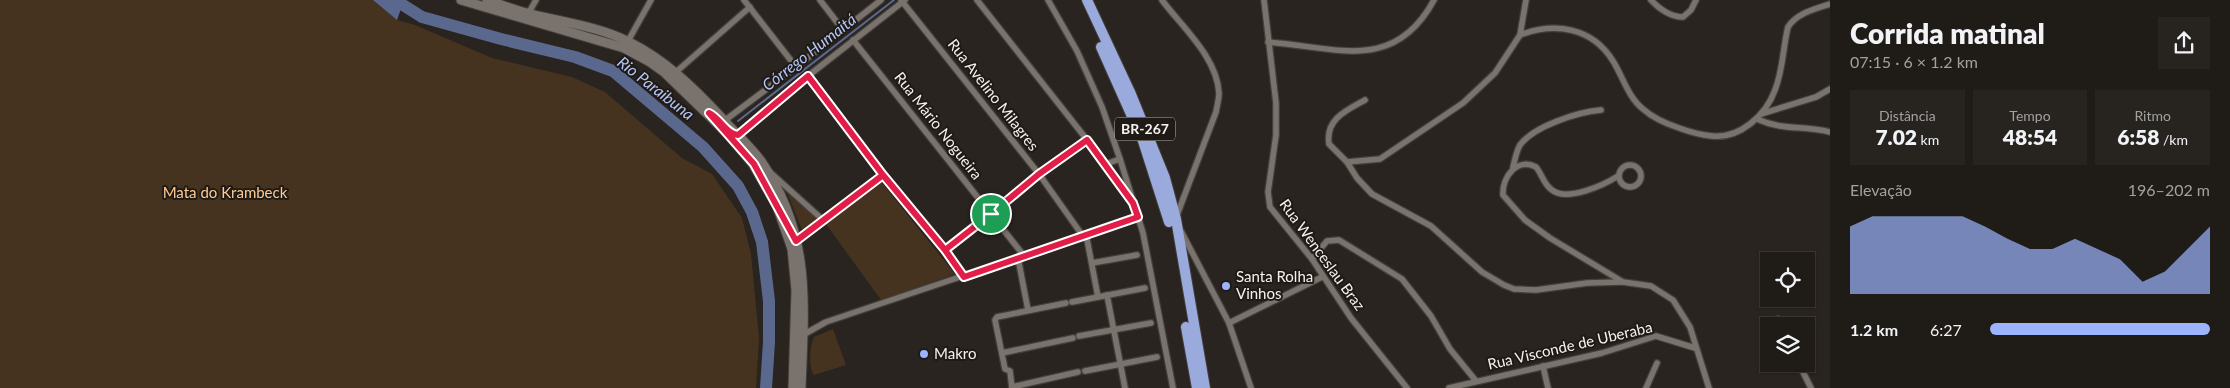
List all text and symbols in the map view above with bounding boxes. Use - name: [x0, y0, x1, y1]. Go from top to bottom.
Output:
- water label: Córrego Humaitá: [758, 9, 860, 94]
- text: Corrida matinal: [1850, 16, 2045, 50]
- button: share: [2158, 17, 2210, 69]
- street label: Rua Avelino Milagres: [945, 35, 1043, 154]
- water label: Rio Paraibuna: [614, 52, 698, 123]
- text: 07:15 · 6 × 1.2 km: [1850, 52, 1978, 71]
- street label: Rua Mário Nogueira: [891, 68, 986, 183]
- text: Distância: [1879, 107, 1936, 124]
- text: Tempo: [2009, 107, 2051, 124]
- text: Ritmo: [2134, 107, 2171, 124]
- road number: BR-267: [1115, 118, 1175, 140]
- text: 7.02: [1875, 124, 1917, 149]
- text: 48:54: [2003, 124, 2057, 149]
- text: 6:58: [2117, 124, 2159, 149]
- text: km: [1917, 131, 1939, 148]
- text: /km: [2159, 131, 2188, 148]
- text: Elevação: [1850, 180, 1912, 199]
- text: 196–202 m: [2128, 180, 2210, 199]
- park label: Mata do Krambeck: [163, 183, 288, 201]
- pin: [970, 193, 1012, 235]
- street label: Rua Wenceslau Braz: [1276, 195, 1369, 314]
- icon: arrive: [977, 200, 1005, 228]
- map controls: [1760, 252, 1815, 372]
- button: locate: [1760, 252, 1815, 307]
- place label: Santa Rolha Vinhos: [1236, 267, 1313, 302]
- marker: Santa Rolha Vinhos: [1220, 280, 1232, 292]
- street label: Rua Visconde de Uberaba: [1486, 317, 1654, 373]
- button: layers: [1760, 317, 1815, 372]
- text: 1.2 km: [1850, 320, 1898, 339]
- text: 6:27: [1930, 320, 1962, 339]
- place label: Makro: [934, 344, 976, 362]
- marker: Makro: [918, 348, 930, 360]

